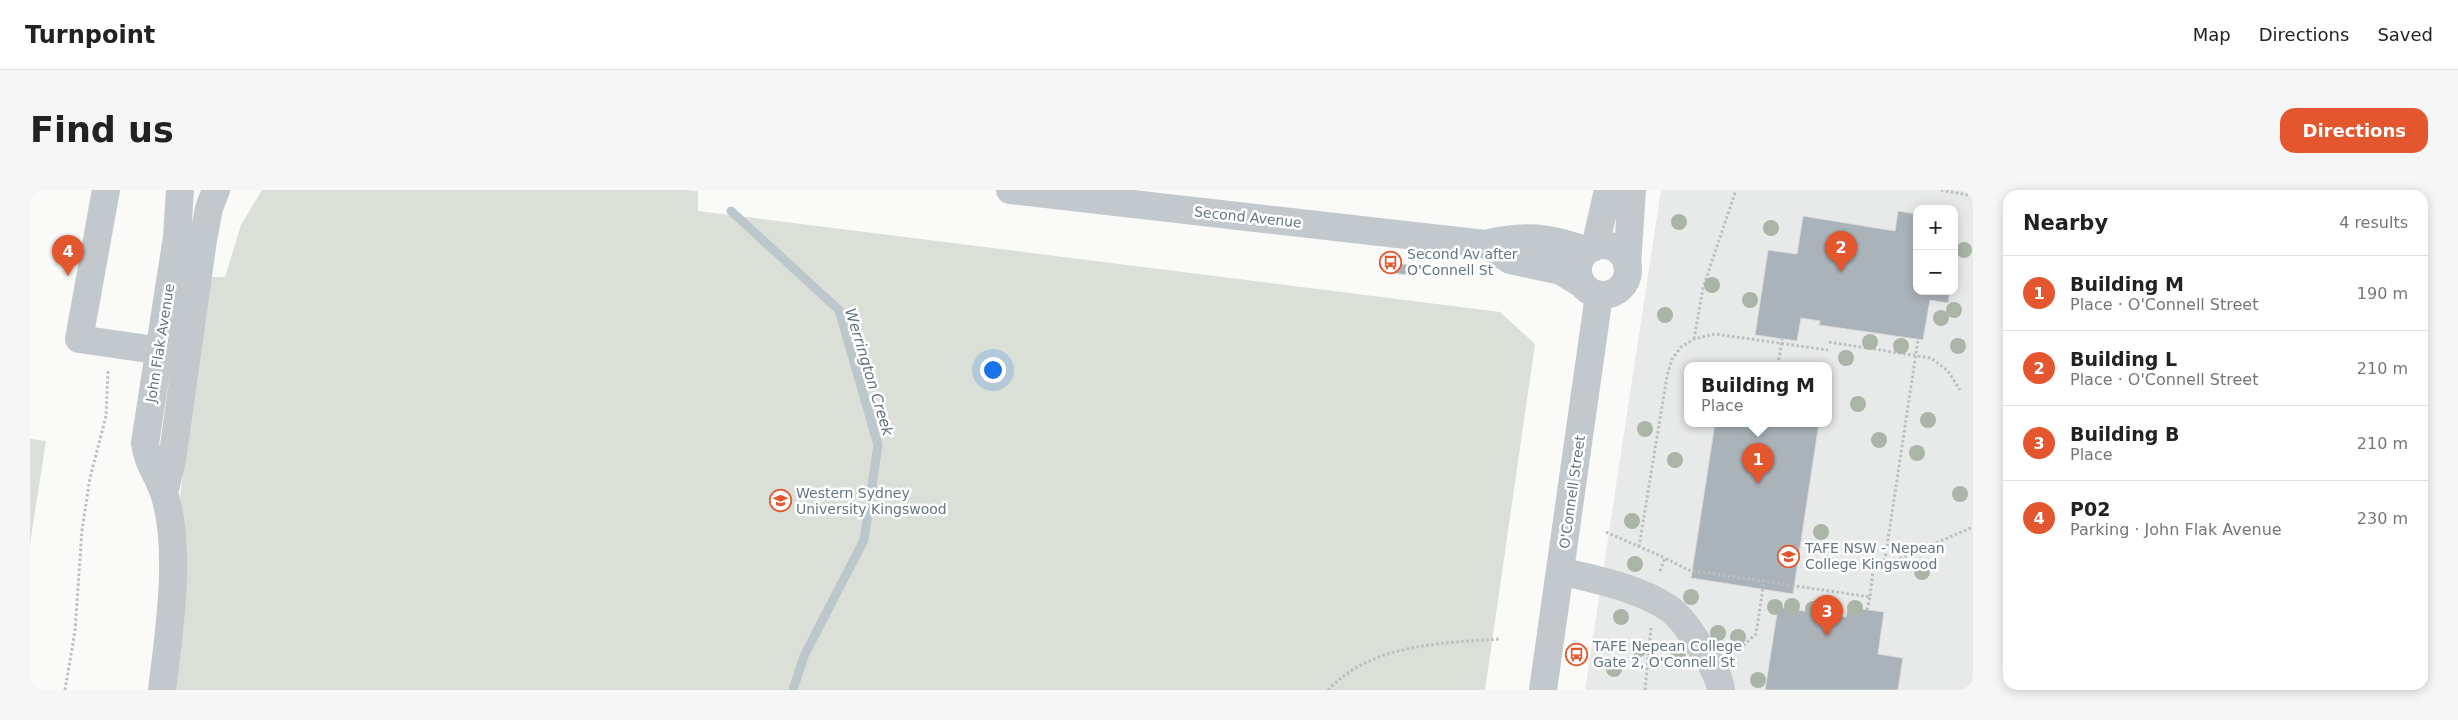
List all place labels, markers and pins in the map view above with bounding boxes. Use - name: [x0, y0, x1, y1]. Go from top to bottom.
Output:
- pin: 2: [1825, 231, 1857, 272]
- pin: 4: [52, 235, 84, 276]
- place label: Second Av after O'Connell St: [1407, 246, 1518, 278]
- bus stop icon: Second Av after O'Connell St: [1379, 250, 1403, 274]
- pin: 1: [1742, 443, 1774, 484]
- place label: Western Sydney University Kingswood: [796, 485, 947, 517]
- school or university icon: Western Sydney University Kingswood: [768, 489, 792, 513]
- place label: TAFE NSW - Nepean College Kingswood: [1804, 540, 1945, 572]
- school or university icon: TAFE NSW - Nepean College Kingswood: [1777, 544, 1801, 568]
- pin: 3: [1811, 595, 1843, 636]
- place label: TAFE Nepean College Gate 2, O'Connell St: [1592, 638, 1742, 670]
- bus stop icon: TAFE Nepean College Gate 2, O'Connell St: [1565, 642, 1589, 666]

